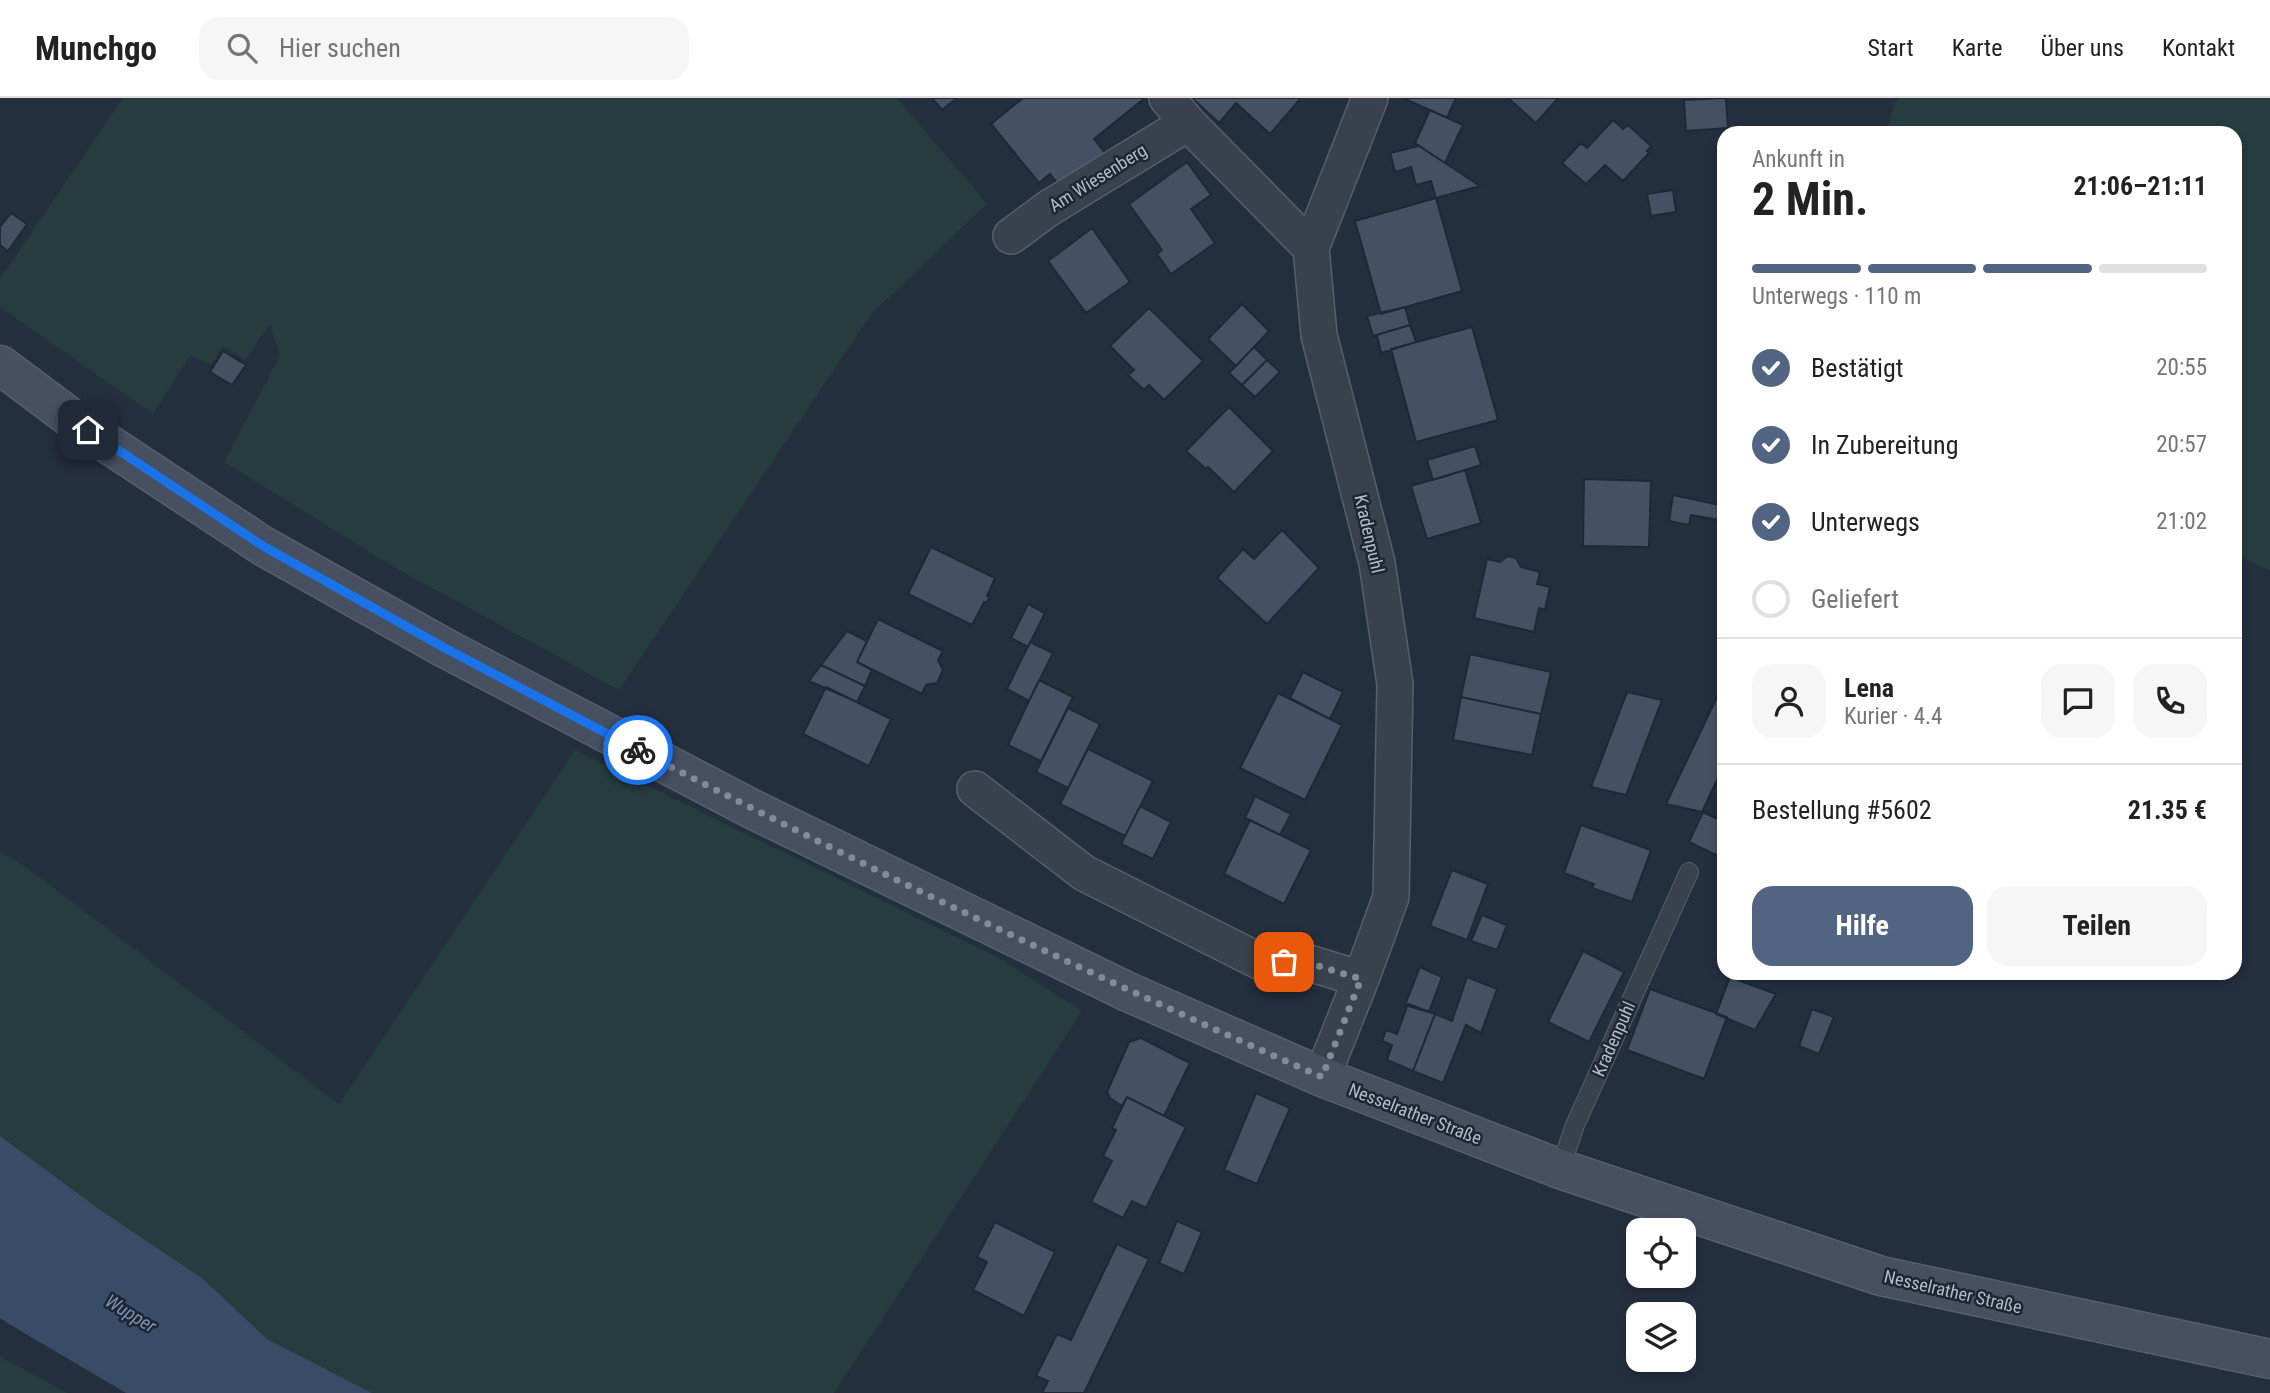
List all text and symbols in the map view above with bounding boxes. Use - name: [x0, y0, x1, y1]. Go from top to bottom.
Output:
- search box: [199, 17, 689, 80]
- text: Munchgo: [35, 29, 157, 68]
- icon: search: [223, 29, 261, 67]
- text: Hier suchen: [279, 33, 401, 63]
- text: Start: [1868, 34, 1914, 62]
- text: Karte: [1952, 34, 2002, 62]
- text: Über uns: [2040, 34, 2124, 62]
- text: Kontakt: [2162, 34, 2235, 62]
- street label: Am Wiesenberg: [1045, 139, 1150, 216]
- text: Ankunft in: [1752, 146, 1845, 173]
- text: 21:06–21:11: [2073, 171, 2207, 201]
- text: 2 Min.: [1752, 172, 1868, 226]
- text: Unterwegs · 110 m: [1752, 283, 1921, 310]
- icon: check: [1752, 349, 1790, 387]
- text: Bestätigt: [1811, 353, 1904, 383]
- text: 20:55: [2156, 354, 2207, 381]
- pin: [58, 400, 118, 460]
- icon: home: [69, 411, 107, 449]
- icon: check: [1752, 426, 1790, 464]
- text: In Zubereitung: [1811, 430, 1959, 460]
- text: 20:57: [2156, 431, 2207, 458]
- street label: Kradenpuhl: [1350, 493, 1389, 575]
- icon: check: [1752, 503, 1790, 541]
- text: Unterwegs: [1811, 507, 1920, 537]
- text: 21:02: [2156, 508, 2207, 535]
- text: Geliefert: [1811, 584, 1899, 614]
- button: person: [1752, 664, 1826, 738]
- button: chat: [2041, 664, 2115, 738]
- button: phone: [2133, 664, 2207, 738]
- text: Lena: [1844, 673, 1894, 703]
- text: Kurier · 4.4: [1844, 703, 1942, 730]
- courier: [603, 715, 673, 785]
- icon: bike: [619, 731, 657, 769]
- text: Bestellung #5602: [1752, 795, 1932, 825]
- text: 21.35 €: [2128, 795, 2207, 825]
- button: Hilfe: [1752, 886, 1973, 966]
- button: Teilen: [1987, 886, 2207, 966]
- pin: [1254, 932, 1314, 992]
- icon: bag: [1265, 943, 1303, 981]
- street label: Kradenpuhl: [1588, 998, 1639, 1080]
- street label: Nesselrather Straße: [1346, 1079, 1485, 1149]
- map controls: [1626, 1218, 1696, 1372]
- button: locate: [1626, 1218, 1696, 1288]
- street label: Nesselrather Straße: [1882, 1265, 2024, 1318]
- water label: Wupper: [101, 1289, 161, 1338]
- button: layers: [1626, 1302, 1696, 1372]

